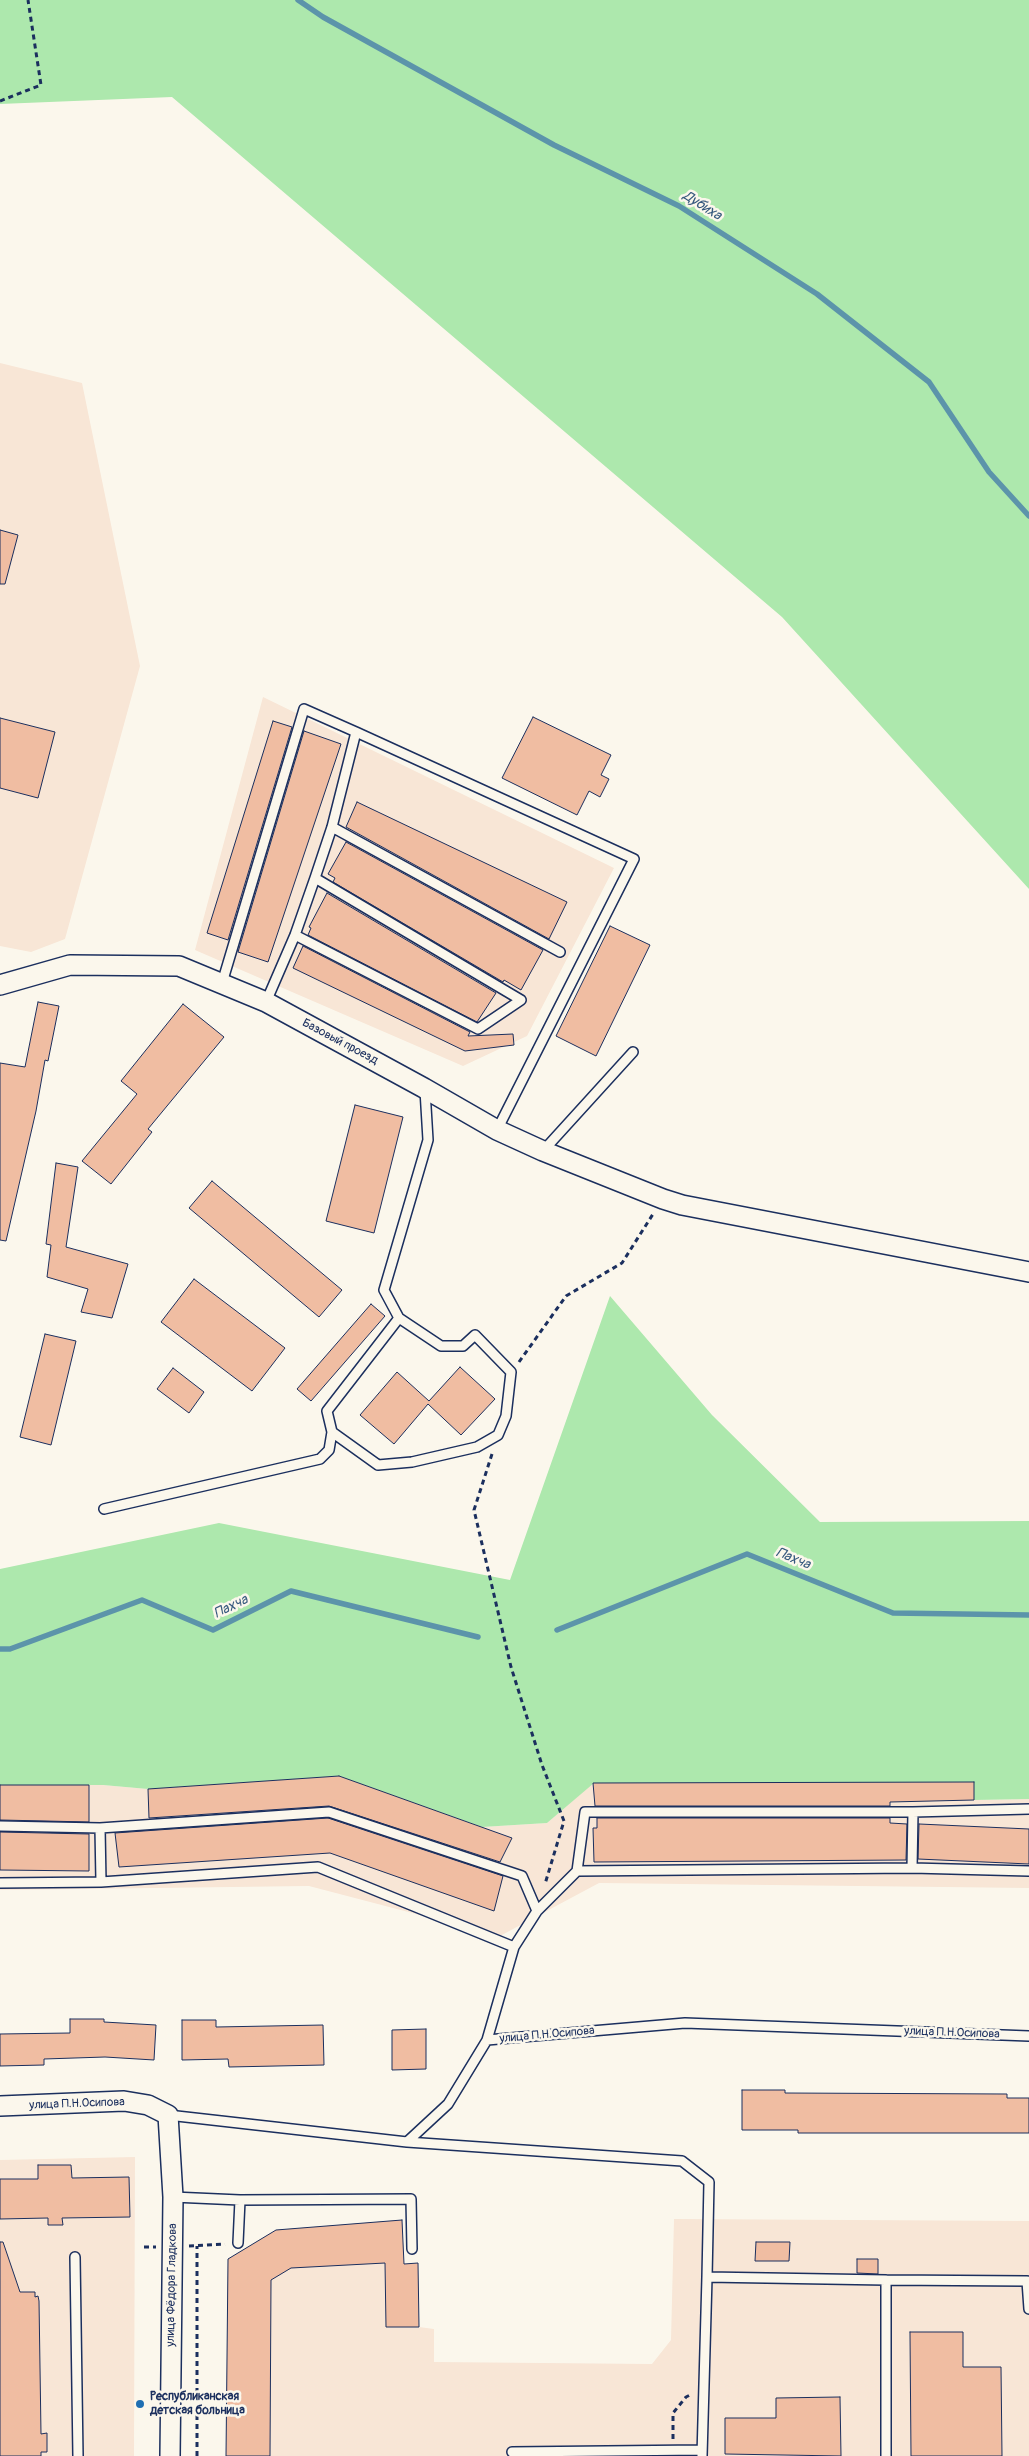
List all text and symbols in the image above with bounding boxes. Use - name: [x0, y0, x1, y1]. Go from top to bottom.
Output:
- water label: Дубиха: [680, 188, 724, 224]
- street label: Базовый проезд: [299, 1016, 381, 1068]
- water label: Пахча: [773, 1545, 813, 1573]
- water label: Пахча: [211, 1592, 251, 1622]
- street label: улица П.Н.Осипова: [499, 2024, 595, 2046]
- street label: улица П.Н.Осипова: [904, 2024, 1000, 2042]
- street label: улица П.Н.Осипова: [29, 2095, 125, 2113]
- street label: улица Фёдора Гладкова: [164, 2223, 180, 2347]
- place label: Республиканская детская больница: [150, 2390, 245, 2418]
- marker: Республиканская детская больница: [134, 2398, 146, 2410]

